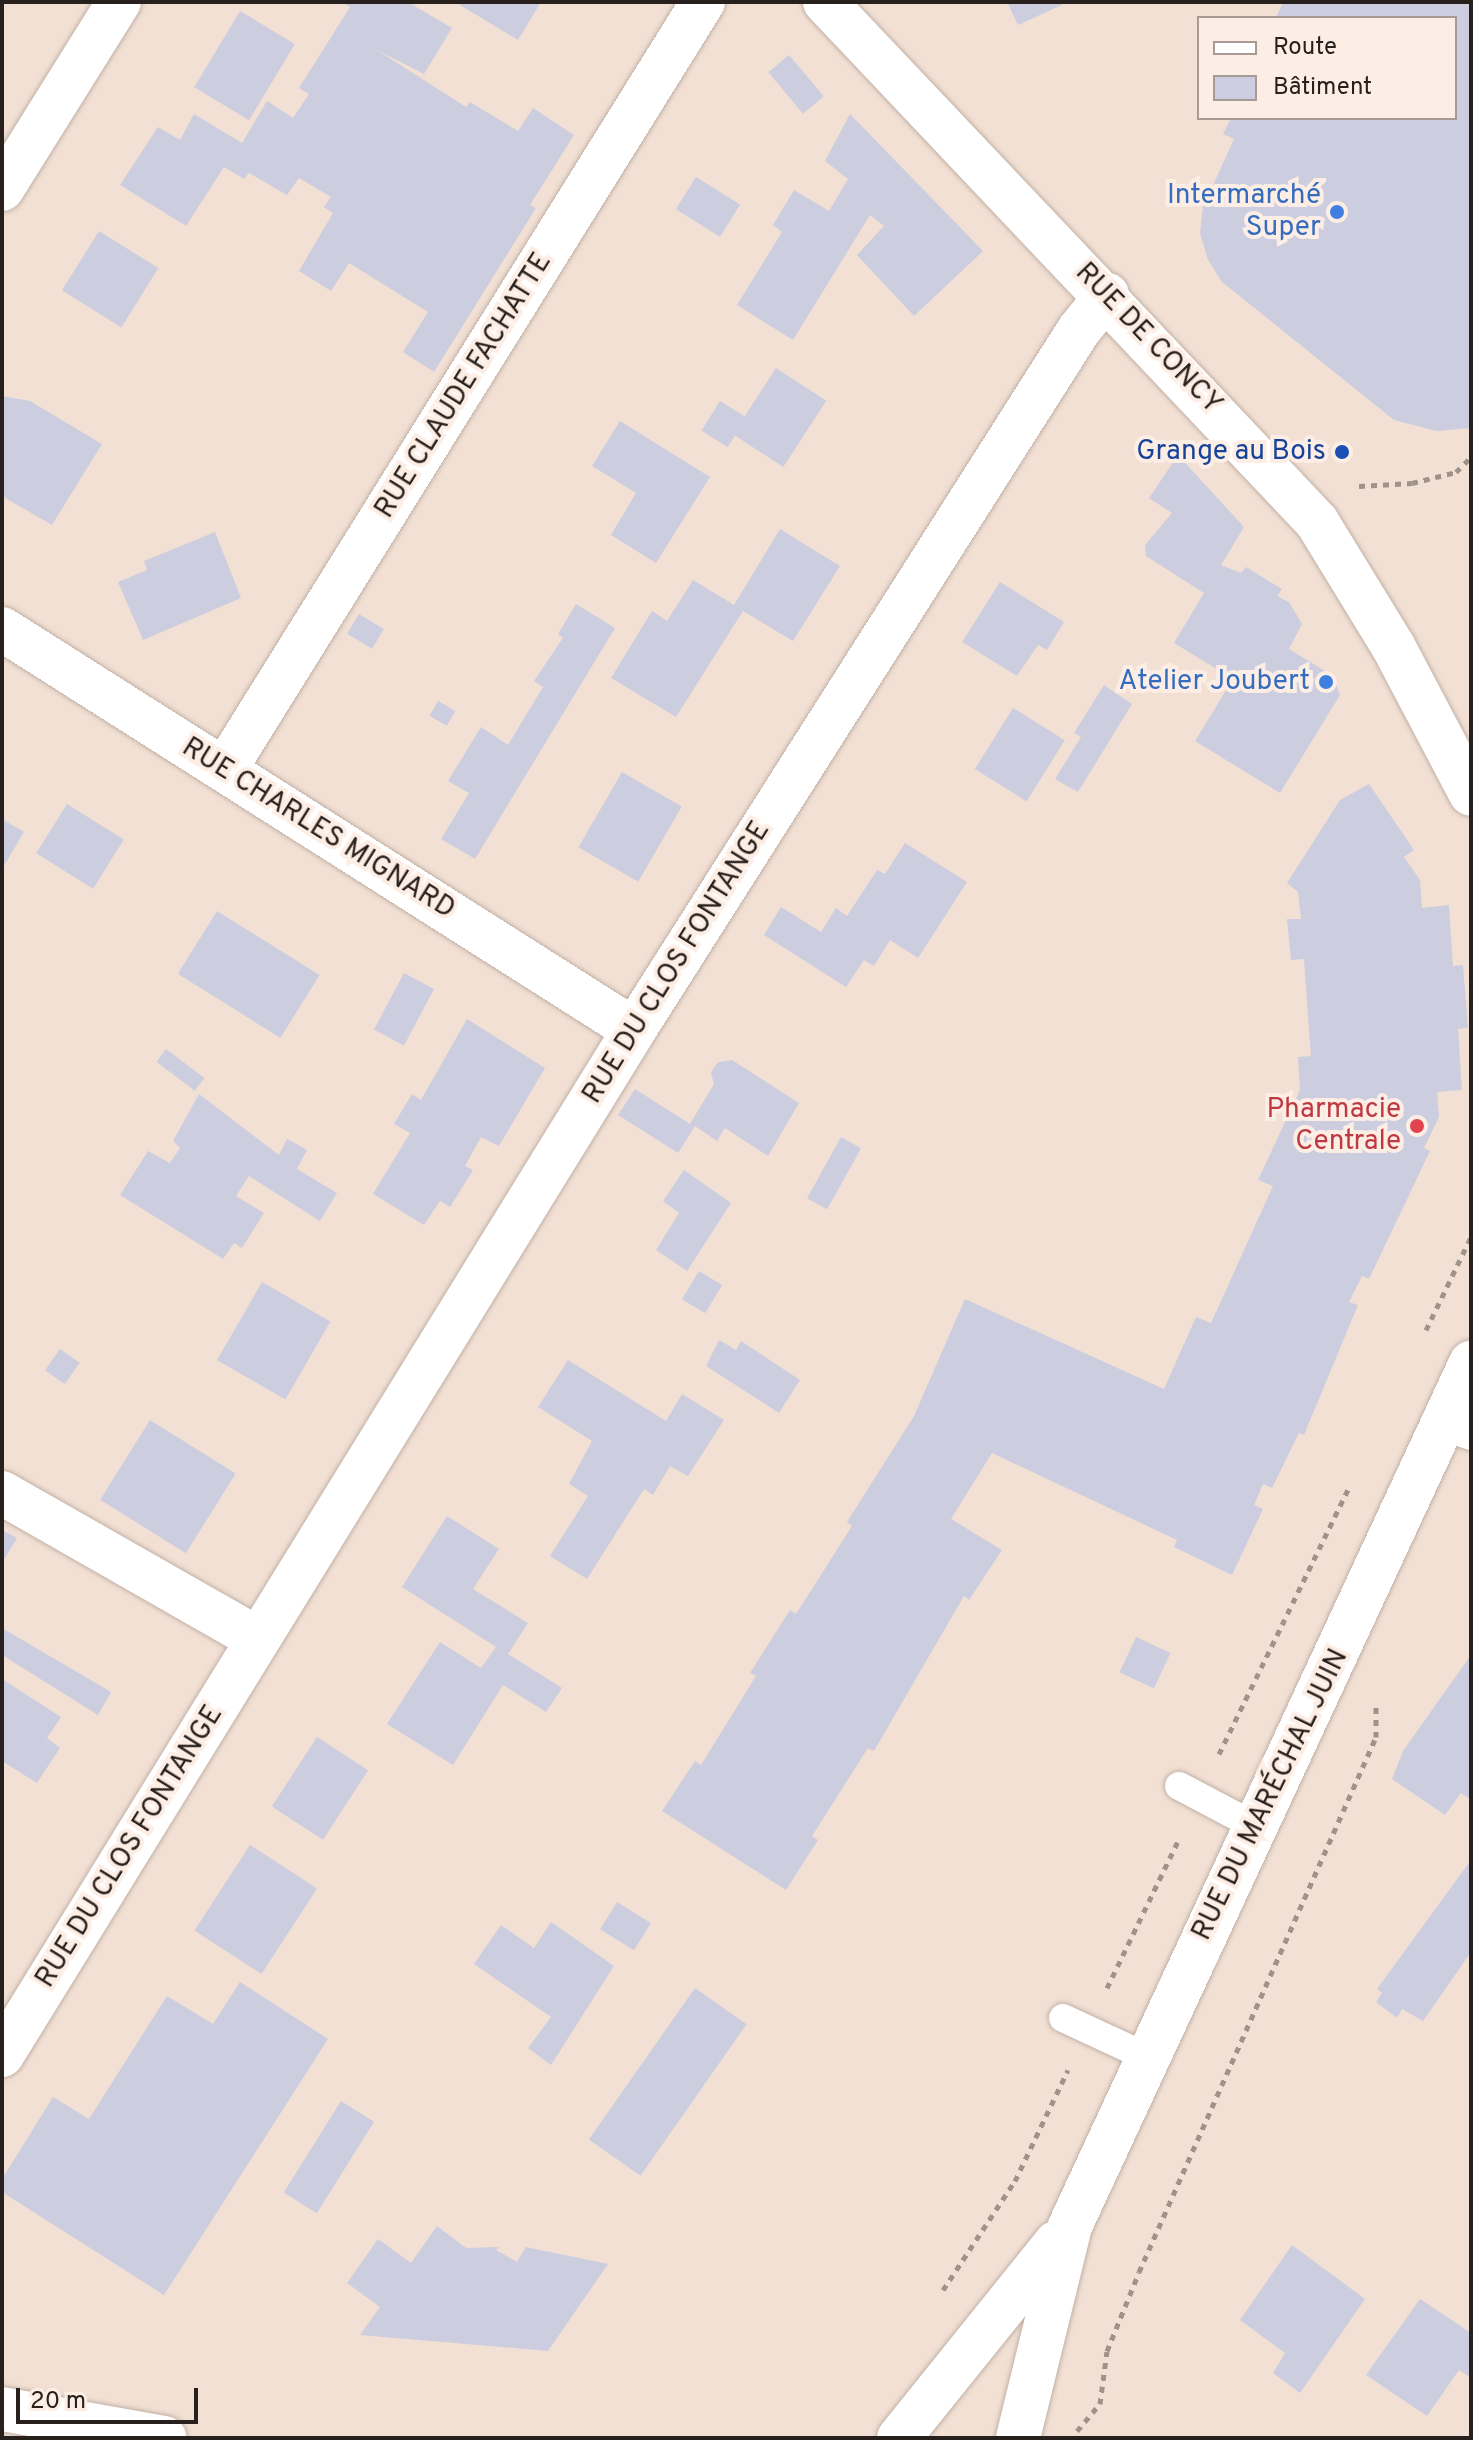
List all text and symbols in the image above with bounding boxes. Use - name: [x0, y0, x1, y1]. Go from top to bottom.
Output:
- legend: [1197, 16, 1457, 120]
- text: Route: [1273, 33, 1337, 63]
- text: Bâtiment: [1273, 73, 1372, 103]
- place label: Intermarché Super: [1167, 179, 1321, 245]
- marker: Intermarché Super: [1328, 203, 1346, 221]
- street label: RUE CLAUDE FACHATTE: [369, 247, 559, 525]
- street label: RUE DE CONCY: [1068, 257, 1228, 421]
- place label: Grange au Bois: [1136, 435, 1326, 469]
- marker: Grange au Bois: [1333, 443, 1351, 461]
- place label: Atelier Joubert: [1119, 665, 1310, 699]
- marker: Atelier Joubert: [1317, 673, 1335, 691]
- street label: RUE CHARLES MIGNARD: [175, 731, 461, 927]
- street label: RUE DU CLOS FONTANGE: [576, 816, 778, 1110]
- place label: Pharmacie Centrale: [1266, 1093, 1401, 1159]
- marker: Pharmacie Centrale: [1408, 1117, 1426, 1135]
- street label: RUE DU MARÉCHAL JUIN: [1186, 1644, 1356, 1946]
- street label: RUE DU CLOS FONTANGE: [29, 1700, 231, 1994]
- scale bar: [20, 2372, 202, 2422]
- text: 20 m: [30, 2387, 86, 2417]

